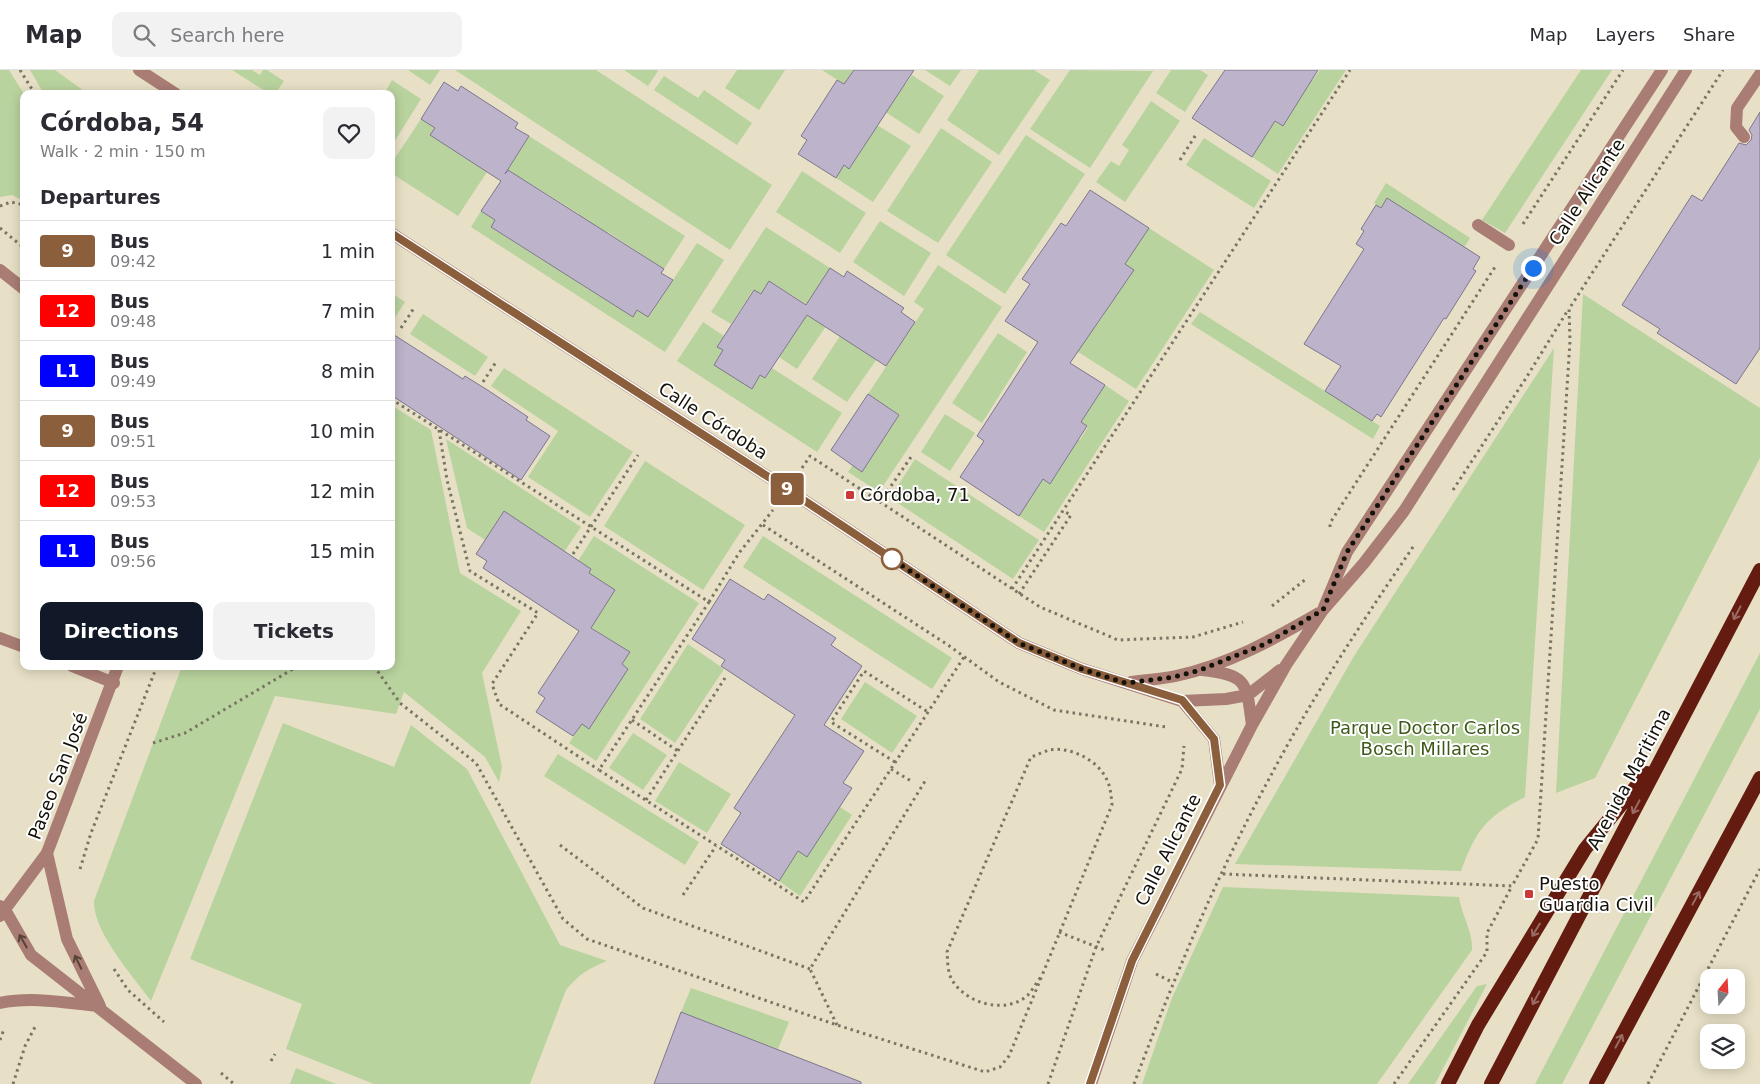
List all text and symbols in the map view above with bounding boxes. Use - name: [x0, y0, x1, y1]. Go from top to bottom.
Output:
- search box: [112, 12, 462, 57]
- text: Map: [25, 21, 82, 49]
- icon: search: [130, 21, 158, 49]
- text: Search here: [170, 24, 284, 46]
- text: Map: [1529, 24, 1567, 45]
- text: Layers: [1595, 24, 1655, 45]
- text: Share: [1683, 24, 1735, 45]
- button: heart: [323, 107, 375, 159]
- text: Córdoba, 54: [40, 109, 204, 137]
- street label: Calle Alicante: [1544, 134, 1629, 249]
- text: Walk · 2 min · 150 m: [40, 142, 205, 161]
- text: Departures: [40, 186, 161, 208]
- text: Bus: [110, 230, 149, 252]
- text: 9: [61, 240, 74, 261]
- text: 1 min: [321, 240, 375, 262]
- text: 09:42: [110, 252, 156, 271]
- your location: [1521, 256, 1546, 281]
- text: Bus: [110, 290, 149, 312]
- text: 12: [55, 300, 80, 321]
- text: 7 min: [321, 300, 375, 322]
- text: 09:48: [110, 312, 156, 331]
- text: Bus: [110, 350, 149, 372]
- text: L1: [56, 360, 80, 381]
- text: 8 min: [321, 360, 375, 382]
- text: 09:49: [110, 372, 156, 391]
- street label: Calle Córdoba: [655, 377, 772, 464]
- text: Bus: [110, 410, 149, 432]
- text: 9: [61, 420, 74, 441]
- text: 10 min: [309, 420, 375, 442]
- text: 09:51: [110, 432, 156, 451]
- text: Bus: [110, 470, 149, 492]
- line badge: 9: [771, 473, 803, 505]
- text: 9: [781, 478, 793, 499]
- text: 12: [55, 480, 80, 501]
- text: 12 min: [309, 480, 375, 502]
- place label: Córdoba, 71: [860, 484, 970, 505]
- marker: Córdoba, 71: [844, 489, 856, 501]
- text: 09:53: [110, 492, 156, 511]
- text: Bus: [110, 530, 149, 552]
- text: L1: [56, 540, 80, 561]
- text: 15 min: [309, 540, 375, 562]
- unlabelled marker: [881, 548, 903, 570]
- text: 09:56: [110, 552, 156, 571]
- button: Directions: [40, 602, 203, 660]
- button: Tickets: [213, 602, 375, 660]
- one-way arrow: [1732, 606, 1742, 621]
- street label: Avenida Maritima: [1582, 704, 1675, 853]
- street label: Paseo San José: [24, 709, 91, 842]
- park label: Parque Doctor Carlos Bosch Millares: [1330, 717, 1520, 759]
- street label: Calle Alicante: [1130, 790, 1205, 909]
- one-way arrow: [1631, 800, 1641, 815]
- place label: Puesto Guardia Civil: [1539, 873, 1654, 915]
- marker: Puesto Guardia Civil: [1523, 888, 1535, 900]
- one-way arrow: [1691, 891, 1701, 906]
- one-way arrow: [1531, 923, 1541, 937]
- one-way arrow: [18, 935, 28, 949]
- one-way arrow: [73, 955, 83, 970]
- north arrow: [1700, 969, 1745, 1014]
- map controls: [1700, 969, 1745, 1069]
- one-way arrow: [1531, 990, 1540, 1005]
- button: layers: [1700, 1024, 1745, 1069]
- one-way arrow: [1615, 1034, 1624, 1049]

